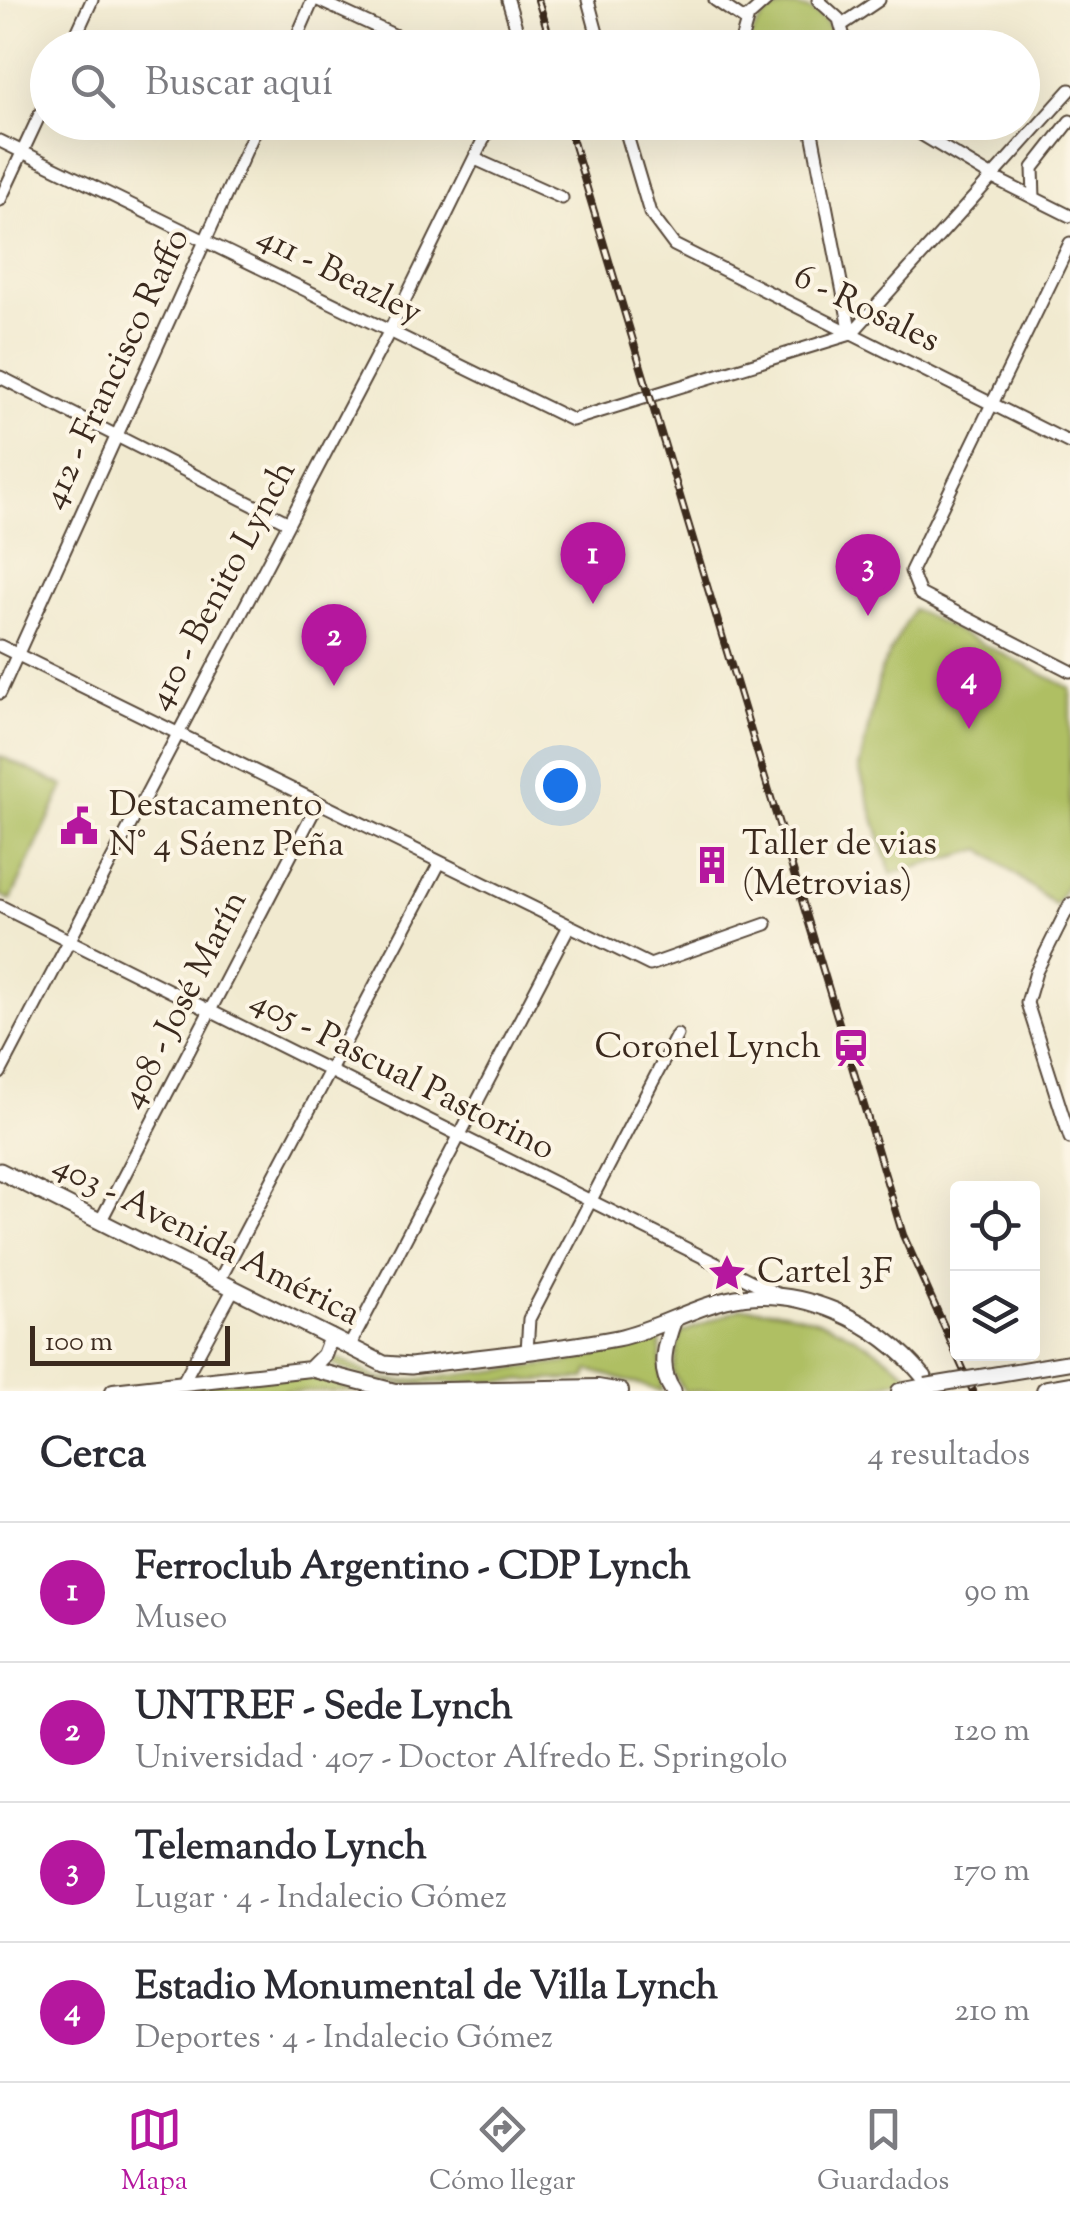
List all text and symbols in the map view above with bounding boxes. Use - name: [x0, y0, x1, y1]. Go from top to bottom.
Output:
- search box: [30, 30, 1040, 140]
- icon: search: [65, 58, 120, 113]
- text: Buscar aquí: [145, 58, 333, 112]
- street label: 411 - Beazley: [248, 213, 430, 339]
- street label: 412 - Francisco Raffo: [30, 220, 204, 518]
- street label: 6 - Rosales: [784, 253, 948, 367]
- street label: 410 - Benito Lynch: [136, 452, 310, 720]
- pin: 1: [560, 522, 626, 604]
- pin: 3: [836, 534, 900, 616]
- pin: 2: [302, 604, 366, 686]
- pin: 4: [936, 646, 1002, 729]
- your location: [535, 760, 586, 811]
- place label: Destacamento N° 4 Sáenz Peña: [109, 781, 344, 872]
- public building icon: Destacamento N° 4 Sáenz Peña: [58, 805, 100, 847]
- place label: Taller de vias (Metrovias): [742, 820, 937, 911]
- building icon: Taller de vias (Metrovias): [691, 844, 733, 886]
- street label: 408 - José Marín: [108, 882, 262, 1118]
- street label: 405 - Pascual Pastorino: [241, 977, 563, 1175]
- place label: Coronel Lynch: [595, 1023, 821, 1074]
- station icon: Coronel Lynch: [830, 1027, 872, 1069]
- street label: 403 - Avenida América: [43, 1141, 369, 1341]
- map controls: [950, 1181, 1040, 1361]
- button: locate: [950, 1181, 1040, 1271]
- place label: Cartel 3F: [757, 1248, 892, 1299]
- place icon: Cartel 3F: [706, 1252, 748, 1294]
- button: layers: [950, 1271, 1040, 1361]
- scale bar: [30, 1321, 230, 1366]
- text: 100 m: [45, 1323, 113, 1363]
- text: Cerca: [40, 1426, 146, 1486]
- text: 4 resultados: [867, 1433, 1030, 1479]
- text: Ferroclub Argentino - CDP Lynch: [135, 1542, 691, 1596]
- text: 1: [67, 1569, 78, 1615]
- text: 90 m: [964, 1569, 1030, 1615]
- text: Museo: [135, 1596, 227, 1642]
- text: UNTREF - Sede Lynch: [135, 1682, 513, 1736]
- text: 2: [65, 1709, 80, 1755]
- text: 120 m: [954, 1709, 1030, 1755]
- text: Universidad · 407 - Doctor Alfredo E. Springolo: [135, 1736, 788, 1782]
- text: Telemando Lynch: [135, 1822, 427, 1876]
- text: 3: [66, 1849, 79, 1895]
- text: 170 m: [953, 1849, 1030, 1895]
- text: Lugar · 4 - Indalecio Gómez: [135, 1876, 507, 1922]
- text: Estadio Monumental de Villa Lynch: [135, 1962, 718, 2016]
- text: 4: [64, 1989, 81, 2035]
- text: 210 m: [954, 1989, 1030, 2035]
- text: Deportes · 4 - Indalecio Gómez: [135, 2016, 553, 2062]
- tab: Mapa: [121, 2102, 188, 2202]
- tab: Cómo llegar: [429, 2102, 575, 2202]
- tab: Guardados: [817, 2102, 949, 2202]

